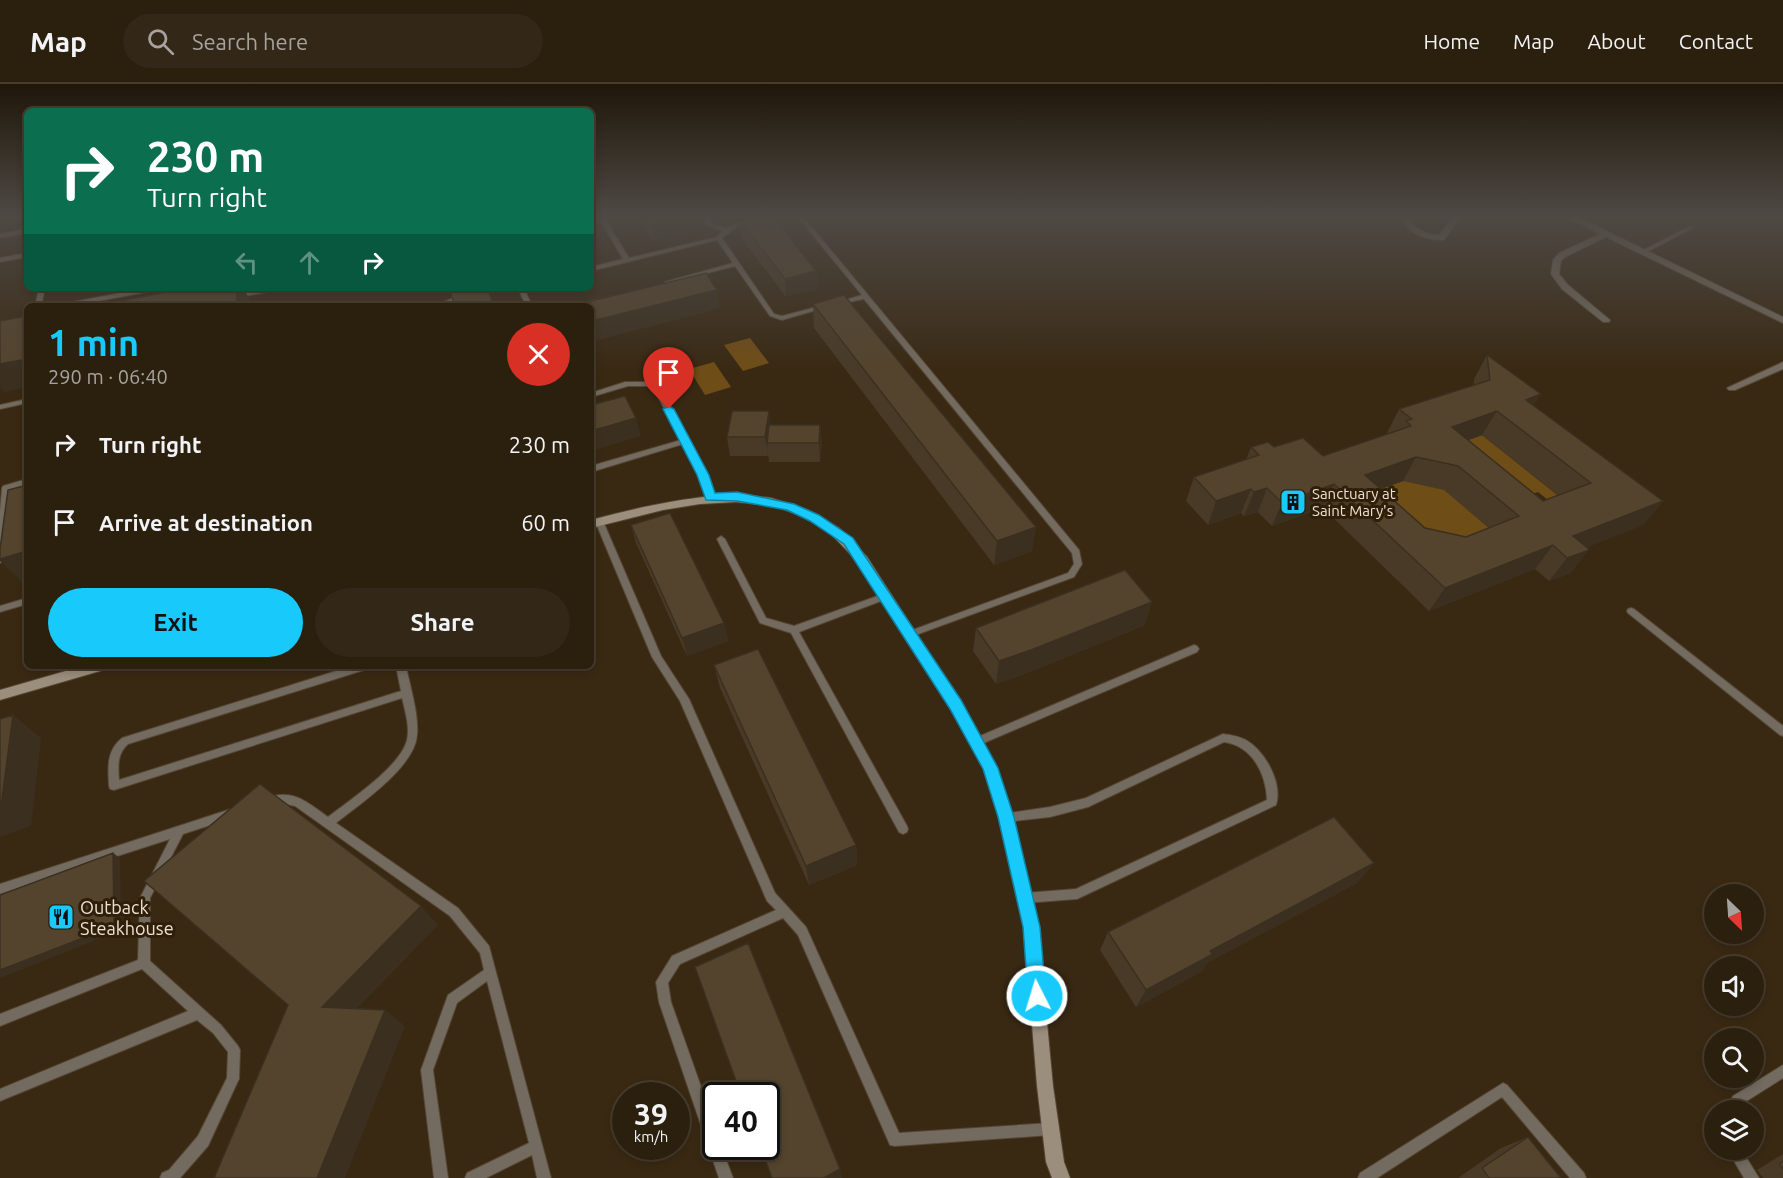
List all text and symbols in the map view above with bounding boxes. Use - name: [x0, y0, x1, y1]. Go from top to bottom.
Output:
- search box: [123, 14, 543, 68]
- icon: search: [144, 25, 177, 58]
- text: Map: [30, 26, 87, 57]
- text: Search here: [192, 29, 308, 54]
- text: Home: [1423, 29, 1480, 53]
- text: Map: [1513, 29, 1554, 53]
- text: About: [1587, 29, 1646, 53]
- text: Contact: [1679, 29, 1753, 53]
- icon: right: [48, 132, 126, 210]
- text: 230 m: [147, 133, 264, 180]
- text: Turn right: [147, 182, 267, 212]
- icon: left: [230, 246, 263, 279]
- icon: ahead: [293, 246, 326, 279]
- icon: right: [356, 246, 389, 279]
- text: 1 min: [48, 322, 139, 363]
- button: close: [507, 323, 570, 386]
- pin: [643, 347, 694, 409]
- icon: arrive: [652, 356, 685, 389]
- text: 290 m · 06:40: [48, 365, 168, 388]
- icon: right: [48, 428, 81, 461]
- text: Turn right: [99, 432, 201, 457]
- text: 230 m: [509, 432, 570, 457]
- place label: Sanctuary at Saint Mary's: [1312, 485, 1396, 519]
- building icon: Sanctuary at Saint Mary's: [1278, 487, 1308, 517]
- icon: arrive: [48, 506, 81, 539]
- text: Arrive at destination: [99, 510, 313, 535]
- text: 60 m: [521, 510, 570, 535]
- button: Exit: [48, 588, 303, 657]
- button: Share: [315, 588, 570, 657]
- north arrow: [1704, 884, 1764, 944]
- map controls: [1704, 884, 1764, 1160]
- place label: Outback Steakhouse: [80, 897, 174, 938]
- restaurant icon: Outback Steakhouse: [46, 902, 76, 932]
- button: sound: [1704, 956, 1764, 1016]
- position arrow: [1005, 964, 1069, 1028]
- button: search: [1704, 1028, 1764, 1088]
- speed limit sign: 40: [702, 1082, 780, 1160]
- text: 39: [634, 1097, 668, 1131]
- button: layers: [1704, 1100, 1764, 1160]
- text: km/h: [634, 1128, 668, 1145]

